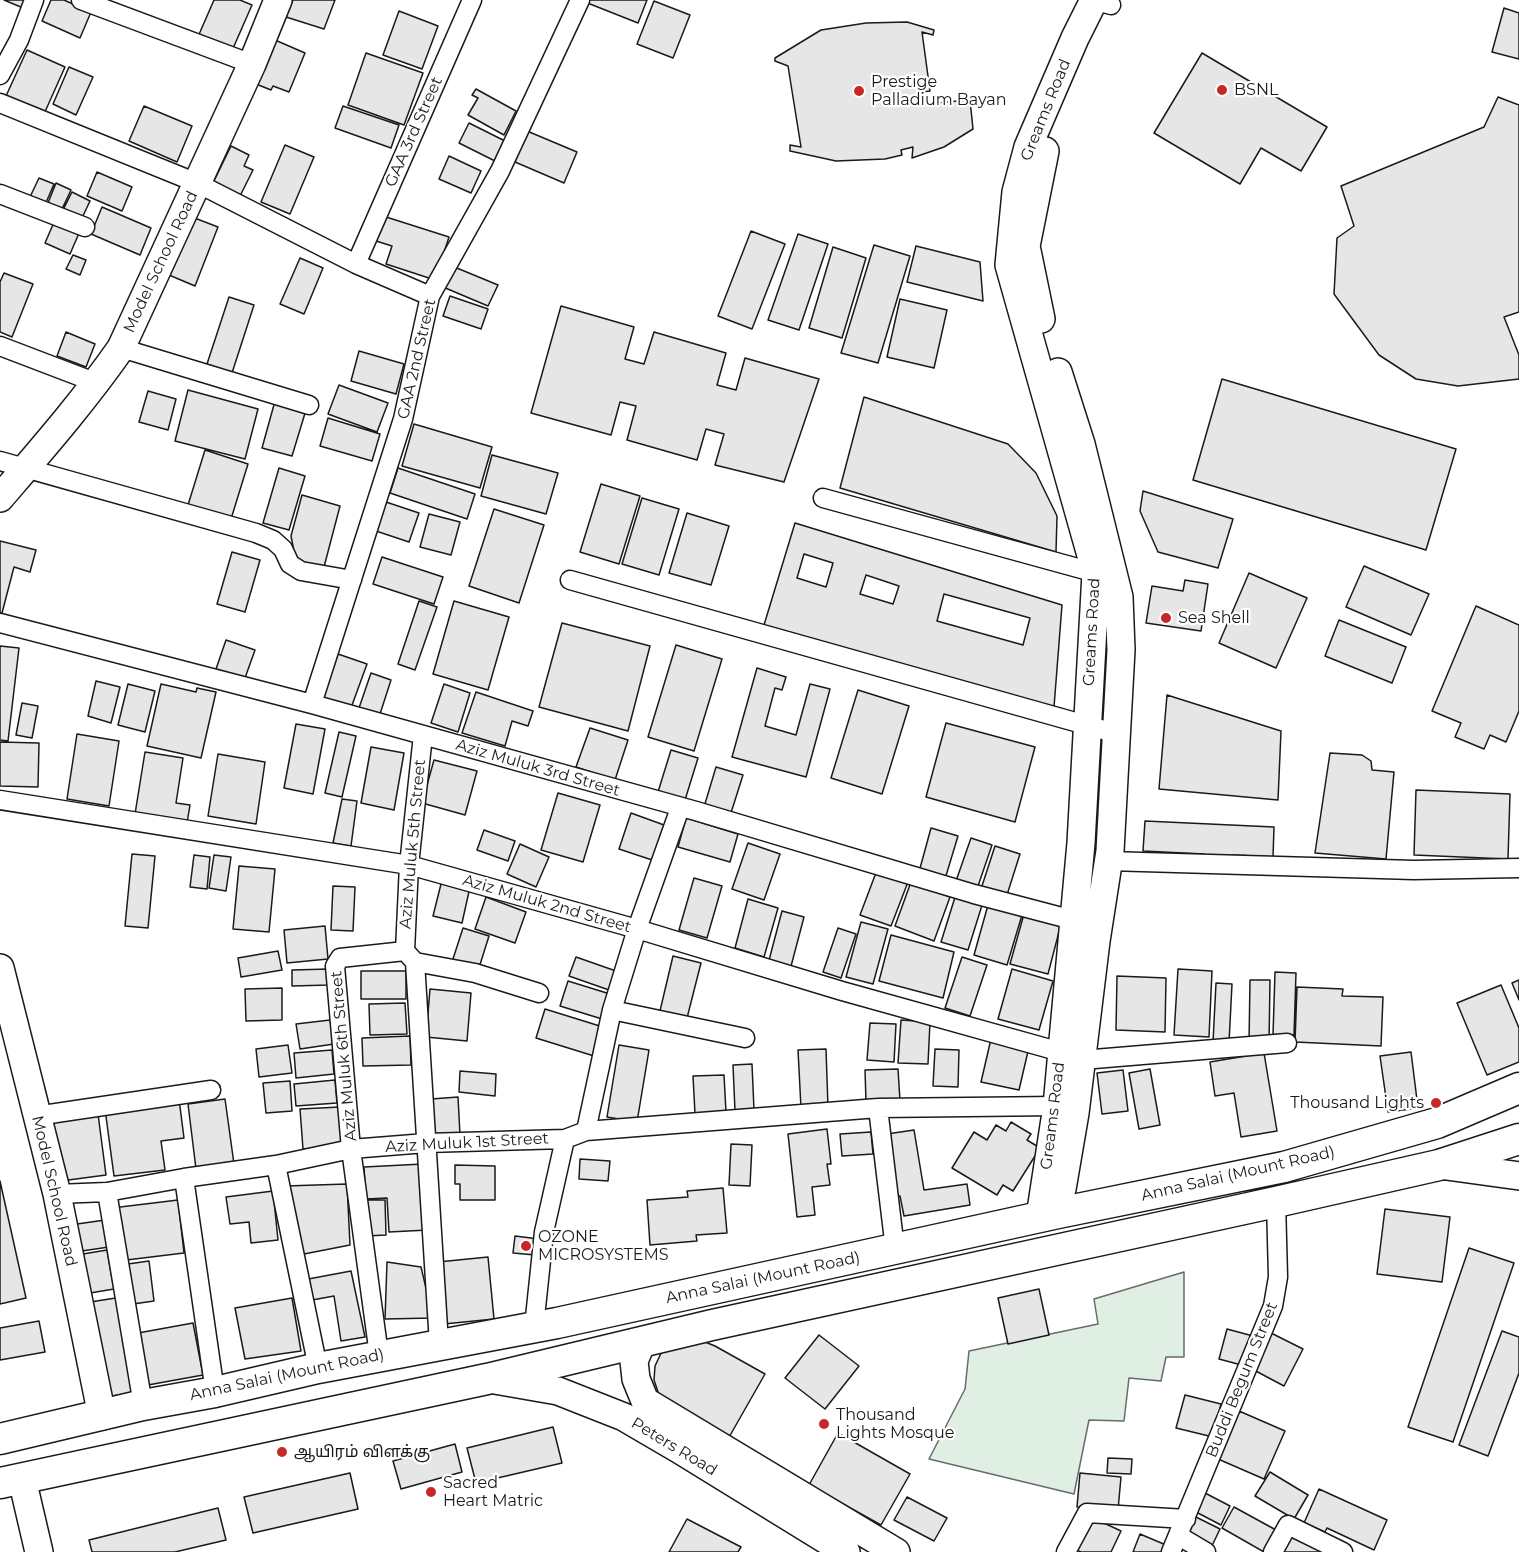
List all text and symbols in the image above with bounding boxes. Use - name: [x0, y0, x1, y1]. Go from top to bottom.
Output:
- street label: Greams Road: [1017, 56, 1075, 164]
- place label: Prestige Palladium Bayan: [871, 72, 1007, 110]
- street label: GAA 3rd Street: [381, 74, 447, 190]
- place label: BSNL: [1234, 80, 1278, 100]
- marker: BSNL: [1215, 83, 1229, 97]
- marker: Prestige Palladium Bayan: [852, 84, 866, 98]
- street label: Model School Road: [120, 188, 202, 336]
- street label: GAA 2nd Street: [394, 297, 440, 421]
- street label: Greams Road: [1080, 577, 1104, 687]
- place label: Sea Shell: [1178, 608, 1250, 628]
- marker: Sea Shell: [1159, 611, 1173, 625]
- street label: Aziz Muluk 3rd Street: [454, 735, 622, 801]
- street label: Aziz Muluk 5th Street: [396, 758, 430, 930]
- street label: Aziz Muluk 2nd Street: [460, 871, 634, 937]
- street label: Aziz Muluk 6th Street: [327, 970, 361, 1142]
- street label: Greams Road: [1037, 1061, 1069, 1171]
- place label: Thousand Lights: [1290, 1093, 1424, 1113]
- marker: Thousand Lights: [1429, 1096, 1443, 1110]
- street label: Model School Road: [27, 1114, 81, 1268]
- street label: Aziz Muluk 1st Street: [385, 1129, 549, 1157]
- street label: Anna Salai (Mount Road): [1139, 1142, 1337, 1206]
- place label: OZONE MICROSYSTEMS: [538, 1227, 669, 1265]
- marker: OZONE MICROSYSTEMS: [519, 1239, 533, 1253]
- street label: Anna Salai (Mount Road): [664, 1248, 862, 1308]
- street label: Buddi Begum Street: [1202, 1299, 1282, 1461]
- street label: Anna Salai (Mount Road): [188, 1345, 386, 1405]
- place label: Thousand Lights Mosque: [836, 1405, 954, 1443]
- street label: Peters Road: [627, 1414, 721, 1480]
- marker: Thousand Lights Mosque: [817, 1417, 831, 1431]
- place label: ஆயிரம் விளக்கு: [294, 1442, 430, 1462]
- marker: ஆயிரம் விளக்கு: [275, 1445, 289, 1459]
- place label: Sacred Heart Matric: [443, 1473, 543, 1511]
- marker: Sacred Heart Matric: [424, 1485, 438, 1499]

